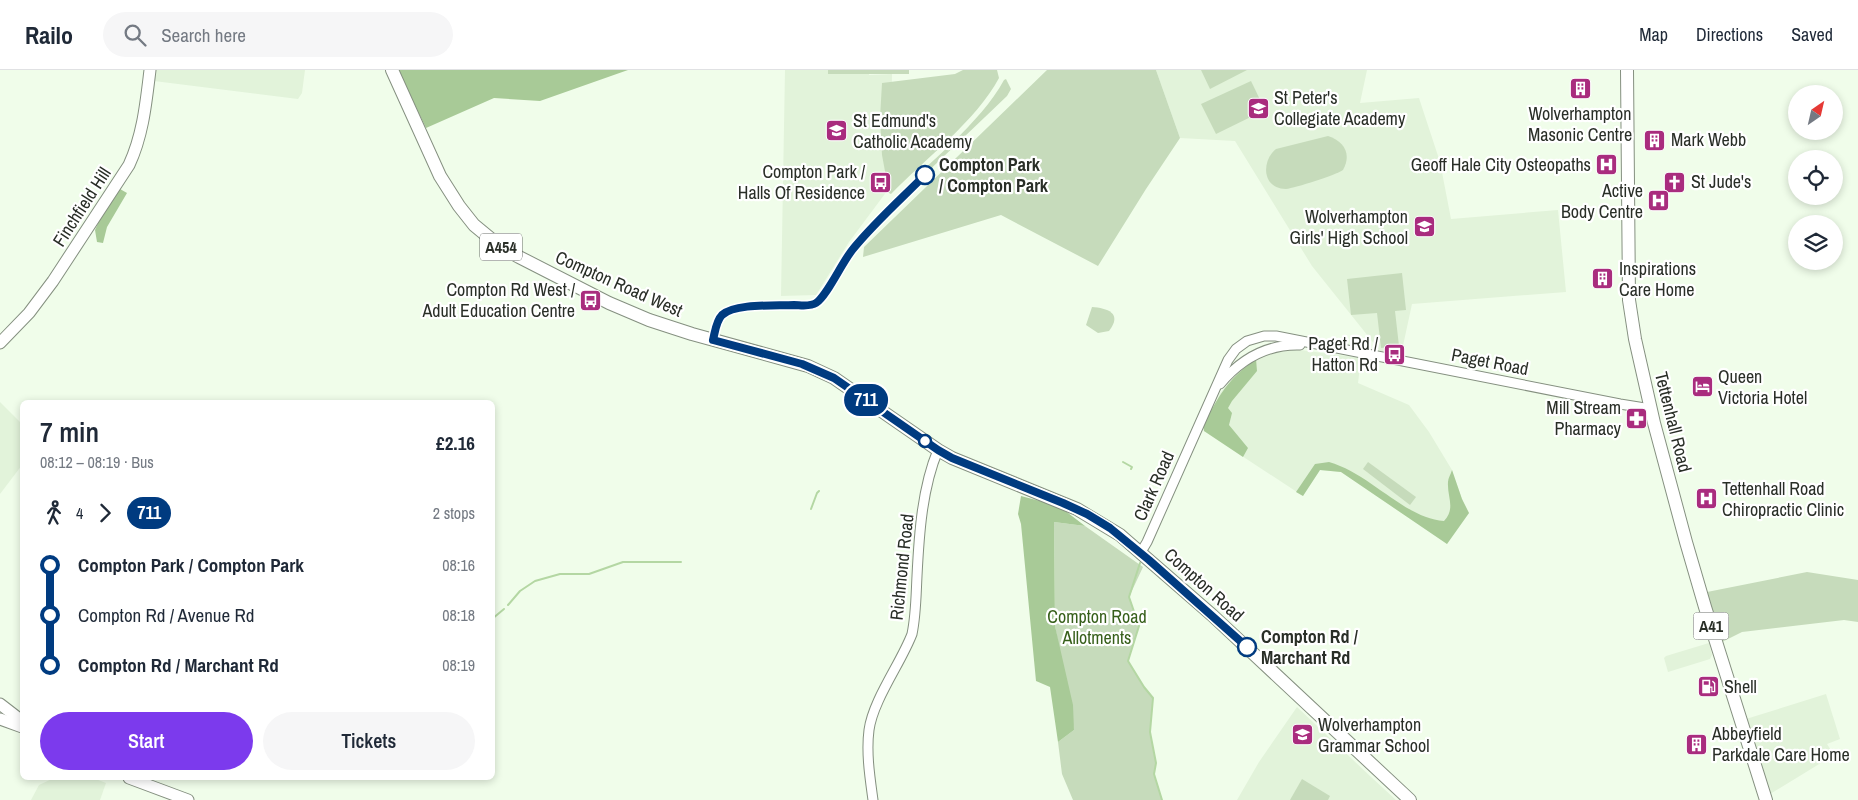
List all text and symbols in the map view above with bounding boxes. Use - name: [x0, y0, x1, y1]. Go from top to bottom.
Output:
- search box: [103, 12, 453, 57]
- text: Railo: [25, 19, 73, 51]
- icon: search: [121, 21, 149, 49]
- text: Search here: [161, 22, 246, 48]
- text: Map: [1639, 22, 1668, 47]
- text: Directions: [1696, 22, 1763, 47]
- text: Saved: [1791, 22, 1833, 47]
- building icon: Wolverhampton Masonic Centre: [1568, 77, 1592, 101]
- place label: St Peter's Collegiate Academy: [1274, 85, 1406, 131]
- north arrow: [1788, 85, 1842, 140]
- map controls: [1788, 85, 1843, 270]
- school or university icon: St Peter's Collegiate Academy: [1246, 96, 1270, 120]
- place label: Wolverhampton Masonic Centre: [1528, 101, 1632, 147]
- place label: St Edmund's Catholic Academy: [853, 108, 973, 154]
- school or university icon: St Edmund's Catholic Academy: [825, 119, 849, 143]
- place label: Mark Webb: [1671, 127, 1746, 152]
- building icon: Mark Webb: [1643, 128, 1667, 152]
- button: locate: [1788, 150, 1843, 205]
- place label: Compton Park / Compton Park: [939, 152, 1049, 198]
- place label: Geoff Hale City Osteopaths: [1411, 152, 1591, 177]
- hospital icon: Geoff Hale City Osteopaths: [1595, 153, 1619, 177]
- place label: Compton Park / Halls Of Residence: [738, 159, 866, 205]
- street label: Finchfield Hill: [47, 162, 117, 251]
- marker: Compton Park / Compton Park: [915, 165, 935, 185]
- place label: St Jude's: [1691, 169, 1751, 194]
- bus stop icon: Compton Park / Halls Of Residence: [869, 170, 893, 194]
- church icon: St Jude's: [1663, 170, 1687, 194]
- place label: Active Body Centre: [1561, 178, 1643, 224]
- hospital icon: Active Body Centre: [1647, 189, 1671, 213]
- place label: Wolverhampton Girls' High School: [1290, 204, 1408, 250]
- school or university icon: Wolverhampton Girls' High School: [1412, 215, 1436, 239]
- button: layers: [1788, 215, 1843, 270]
- road number: A454: [480, 233, 522, 260]
- street label: Compton Road West: [552, 244, 687, 323]
- place label: Inspirations Care Home: [1619, 256, 1696, 302]
- building icon: Inspirations Care Home: [1591, 267, 1615, 291]
- place label: Compton Rd West / Adult Education Centre: [421, 277, 576, 323]
- bus stop icon: Compton Rd West / Adult Education Centre: [579, 288, 603, 312]
- place label: Paget Rd / Hatton Rd: [1308, 331, 1379, 377]
- bus stop icon: Paget Rd / Hatton Rd: [1382, 342, 1406, 366]
- street label: Paget Road: [1449, 342, 1531, 381]
- place label: Queen Victoria Hotel: [1718, 364, 1807, 410]
- street label: Tettenhall Road: [1649, 369, 1698, 475]
- hotel icon: Queen Victoria Hotel: [1690, 375, 1714, 399]
- line badge: 711: [837, 384, 895, 416]
- text: 711: [854, 387, 878, 412]
- place label: Mill Stream Pharmacy: [1546, 395, 1622, 441]
- pharmacy icon: Mill Stream Pharmacy: [1625, 406, 1649, 430]
- text: 7 min: [40, 413, 99, 451]
- text: £2.16: [436, 430, 475, 456]
- unlabelled marker: [918, 434, 932, 448]
- street label: Clark Road: [1127, 447, 1180, 525]
- text: 08:12 – 08:19 · Bus: [40, 451, 154, 473]
- place label: Tettenhall Road Chiropractic Clinic: [1722, 476, 1844, 522]
- hospital icon: Tettenhall Road Chiropractic Clinic: [1694, 487, 1718, 511]
- icon: walk: [40, 499, 68, 527]
- icon: forward: [91, 499, 119, 527]
- text: 711: [137, 500, 161, 525]
- text: 4: [76, 502, 83, 524]
- text: 2 stops: [433, 502, 475, 524]
- street label: Richmond Road: [883, 513, 920, 621]
- street label: Compton Road: [1159, 542, 1250, 627]
- text: Compton Park / Compton Park: [78, 552, 304, 578]
- text: 08:16: [442, 554, 475, 576]
- text: Compton Rd / Avenue Rd: [78, 602, 254, 628]
- text: 08:18: [442, 604, 475, 626]
- park label: Compton Road Allotments: [1047, 604, 1147, 650]
- road number: A41: [1694, 612, 1728, 640]
- place label: Compton Rd / Marchant Rd: [1261, 624, 1359, 670]
- marker: Compton Rd / Marchant Rd: [1237, 637, 1257, 657]
- text: Compton Rd / Marchant Rd: [78, 652, 279, 678]
- text: 08:19: [442, 654, 475, 676]
- place label: Shell: [1724, 674, 1757, 699]
- fuel station icon: Shell: [1696, 675, 1720, 699]
- button: Start: [40, 712, 253, 770]
- button: Tickets: [263, 712, 475, 770]
- place label: Wolverhampton Grammar School: [1318, 712, 1430, 758]
- place label: Abbeyfield Parkdale Care Home: [1711, 721, 1850, 767]
- school or university icon: Wolverhampton Grammar School: [1290, 723, 1314, 747]
- building icon: Abbeyfield Parkdale Care Home: [1684, 732, 1708, 756]

